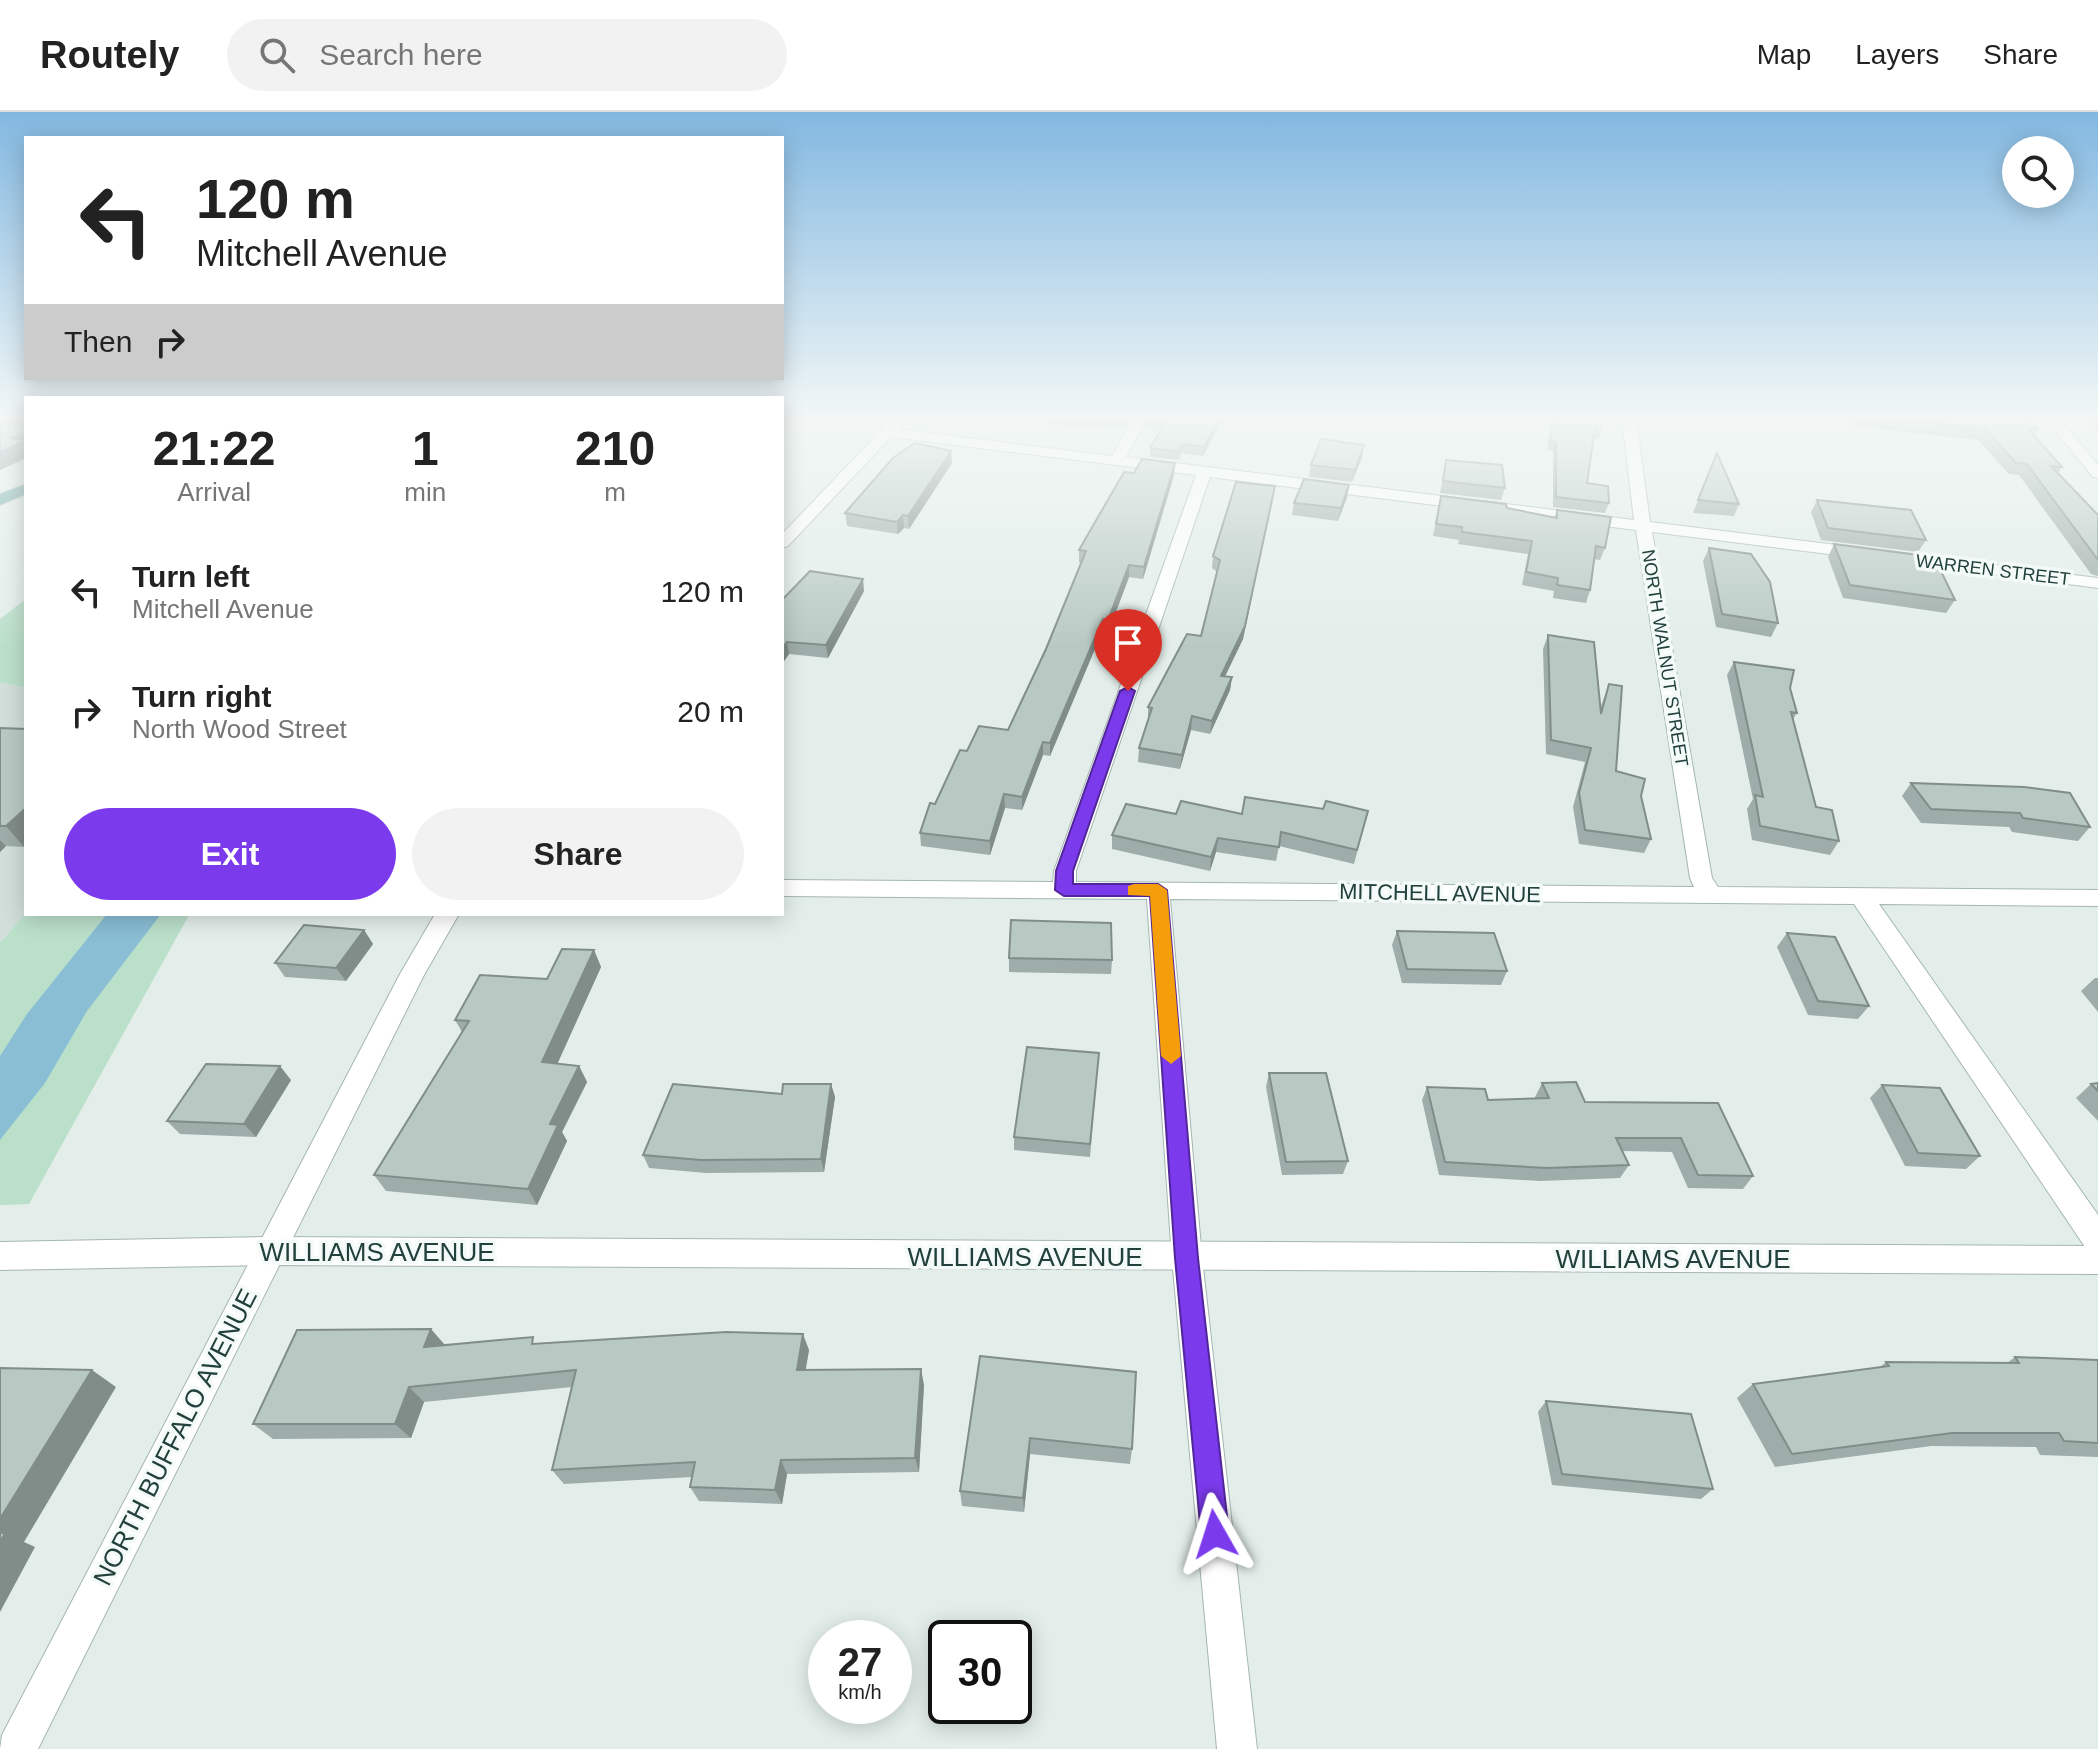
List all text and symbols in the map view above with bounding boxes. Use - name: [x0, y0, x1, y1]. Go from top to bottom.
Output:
- search box: [227, 19, 787, 91]
- icon: search: [255, 33, 299, 77]
- text: Routely: [40, 34, 179, 76]
- text: Search here: [319, 38, 483, 71]
- text: Map: [1757, 39, 1811, 70]
- text: Layers: [1855, 39, 1939, 70]
- text: Share: [1983, 39, 2058, 70]
- map controls: [2002, 136, 2074, 208]
- button: search: [2002, 136, 2074, 208]
- text: 120 m: [196, 167, 355, 230]
- icon: left: [64, 168, 168, 272]
- text: Mitchell Avenue: [196, 233, 448, 274]
- icon: right: [148, 320, 192, 364]
- text: Then: [64, 325, 132, 358]
- text: 21:22: [153, 422, 276, 475]
- text: 1: [412, 422, 439, 475]
- text: 210: [575, 422, 655, 475]
- text: Arrival: [177, 477, 251, 507]
- text: min: [404, 477, 446, 507]
- text: m: [604, 477, 626, 507]
- street label: NORTH WALNUT STREET: [1638, 548, 1692, 768]
- street label: WARREN STREET: [1915, 551, 2071, 589]
- text: Turn left: [132, 560, 250, 593]
- icon: left: [64, 570, 108, 614]
- text: 120 m: [661, 575, 744, 608]
- text: Mitchell Avenue: [132, 594, 314, 624]
- pin: [1094, 609, 1162, 691]
- icon: arrive: [1106, 621, 1150, 665]
- text: Turn right: [132, 680, 271, 713]
- icon: right: [64, 690, 108, 734]
- text: 20 m: [677, 695, 744, 728]
- text: North Wood Street: [132, 714, 347, 744]
- button: Exit: [64, 808, 396, 900]
- button: Share: [412, 808, 744, 900]
- street label: MITCHELL AVENUE: [1339, 879, 1541, 907]
- street label: WILLIAMS AVENUE: [259, 1237, 495, 1267]
- street label: WILLIAMS AVENUE: [907, 1242, 1143, 1272]
- street label: WILLIAMS AVENUE: [1555, 1244, 1791, 1274]
- street label: NORTH BUFFALO AVENUE: [87, 1284, 263, 1590]
- position arrow: [1173, 1492, 1257, 1576]
- speed limit sign: 30: [928, 1620, 1032, 1724]
- text: 27: [838, 1640, 882, 1684]
- text: km/h: [838, 1681, 882, 1703]

